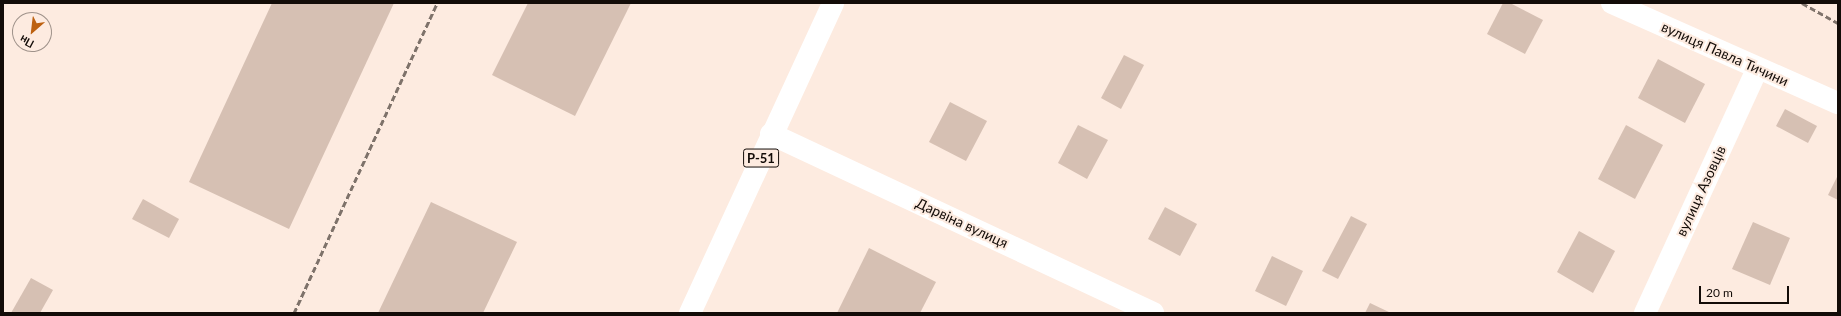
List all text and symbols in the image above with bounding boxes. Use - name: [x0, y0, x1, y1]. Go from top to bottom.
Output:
- north arrow: [12, 12, 52, 52]
- street label: вулиця Павла Тичини: [1659, 18, 1791, 90]
- text: Пн: [17, 33, 36, 51]
- street label: вулиця Азовців: [1673, 143, 1729, 239]
- road number: Р-51: [743, 147, 779, 169]
- street label: Дарвіна вулиця: [913, 194, 1011, 252]
- scale bar: [1701, 278, 1791, 304]
- text: 20 m: [1706, 285, 1733, 300]

